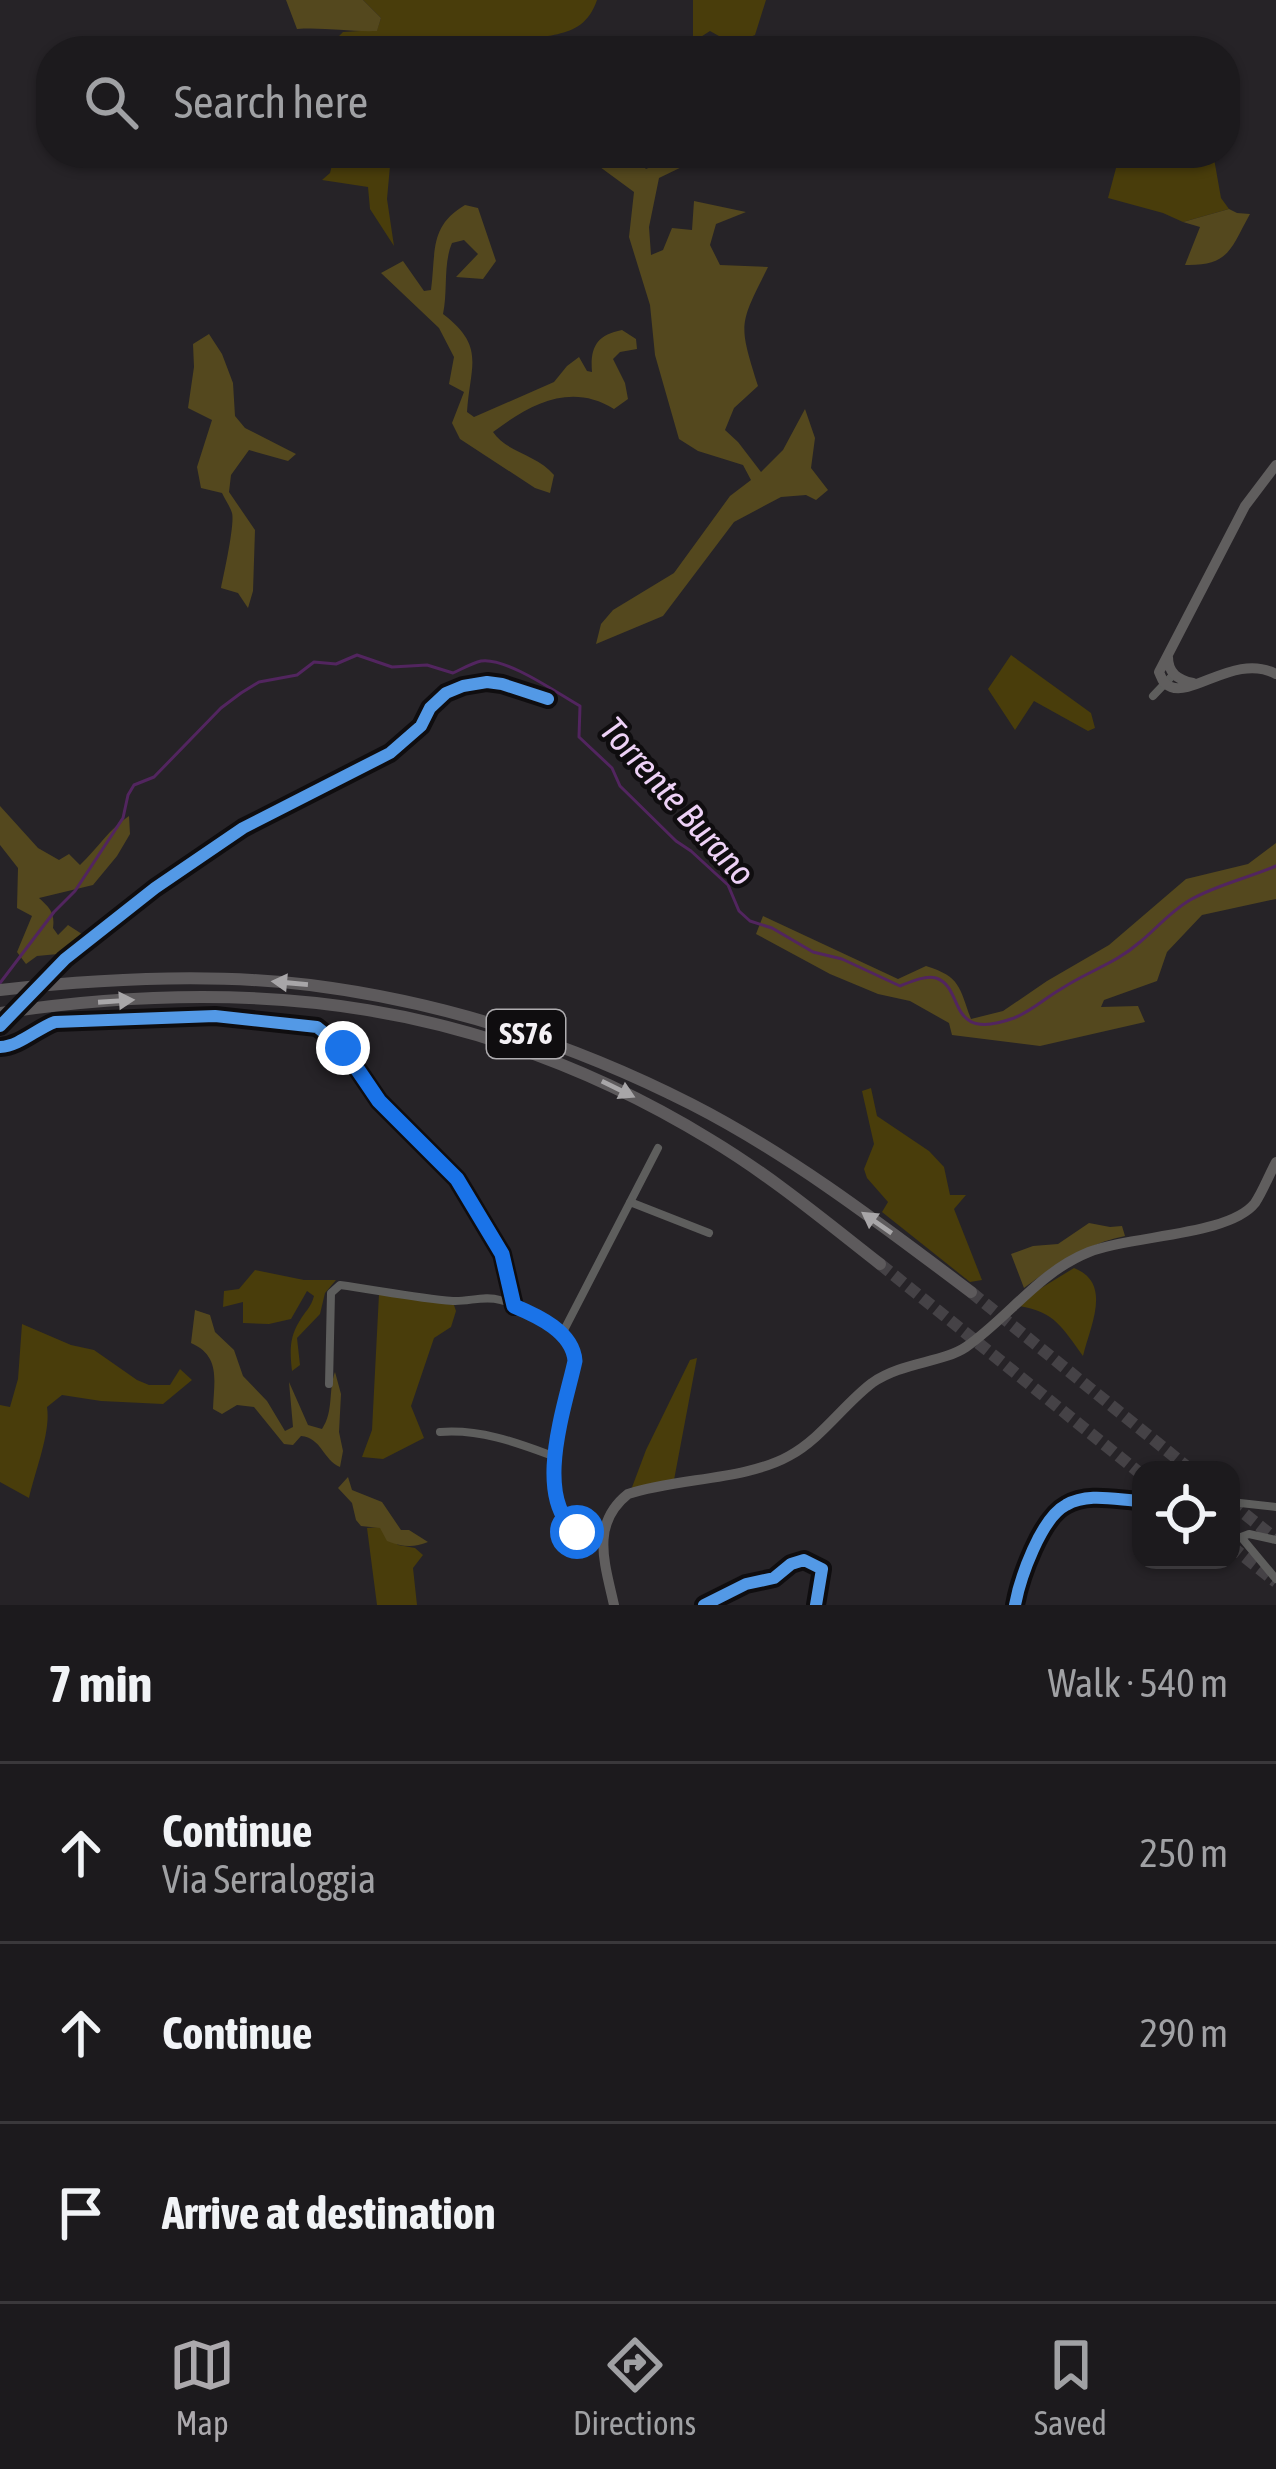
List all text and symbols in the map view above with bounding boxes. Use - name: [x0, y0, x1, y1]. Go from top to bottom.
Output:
- search box: [36, 36, 1240, 168]
- icon: search: [78, 69, 144, 135]
- text: Search here: [174, 76, 368, 128]
- water label: Torrente Burano: [592, 709, 764, 893]
- one-way arrow: [271, 974, 308, 993]
- one-way arrow: [98, 991, 135, 1010]
- road number: SS76: [487, 1010, 565, 1058]
- route end: [316, 1021, 370, 1075]
- one-way arrow: [601, 1079, 636, 1099]
- one-way arrow: [860, 1212, 893, 1235]
- map controls: [1132, 1461, 1240, 1569]
- button: locate: [1132, 1461, 1240, 1569]
- route start: [550, 1505, 604, 1559]
- text: 7 min: [48, 1654, 152, 1713]
- text: Walk · 540 m: [1048, 1661, 1228, 1705]
- text: Continue: [162, 1805, 313, 1857]
- icon: ahead: [48, 1820, 114, 1886]
- text: 250 m: [1140, 1831, 1228, 1875]
- text: Via Serraloggia: [162, 1857, 376, 1901]
- icon: ahead: [48, 2000, 114, 2066]
- text: Continue: [162, 2007, 313, 2059]
- text: 290 m: [1140, 2011, 1228, 2055]
- icon: arrive: [48, 2180, 114, 2246]
- text: Arrive at destination: [162, 2187, 496, 2239]
- tab: Map: [169, 2332, 235, 2442]
- tab: Directions: [573, 2332, 696, 2442]
- tab: Saved: [1034, 2332, 1107, 2442]

